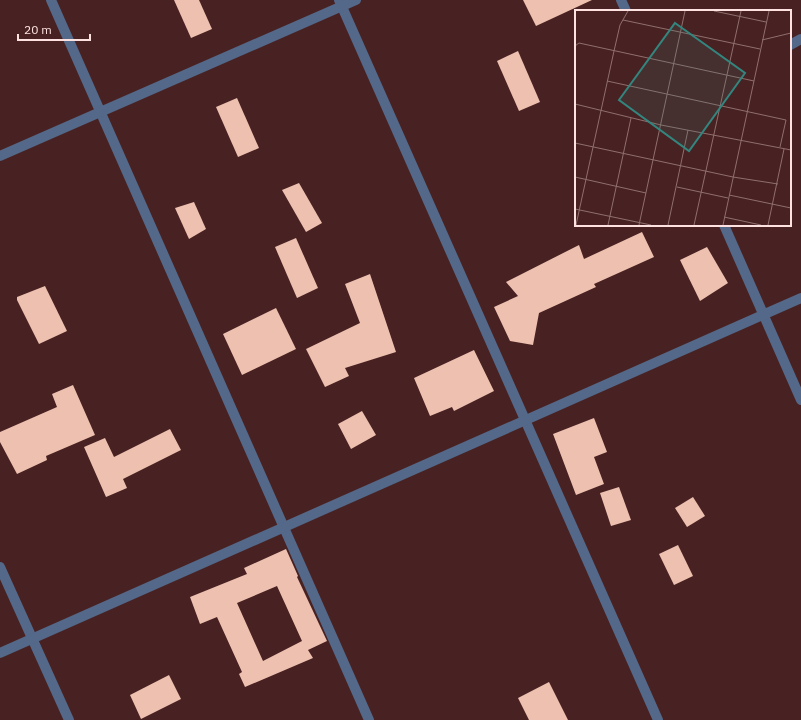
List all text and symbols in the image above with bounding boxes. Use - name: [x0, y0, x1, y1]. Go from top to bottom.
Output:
- inset map: [575, 10, 791, 226]
- scale bar: [18, 16, 90, 42]
- text: 20 m: [24, 22, 52, 37]

